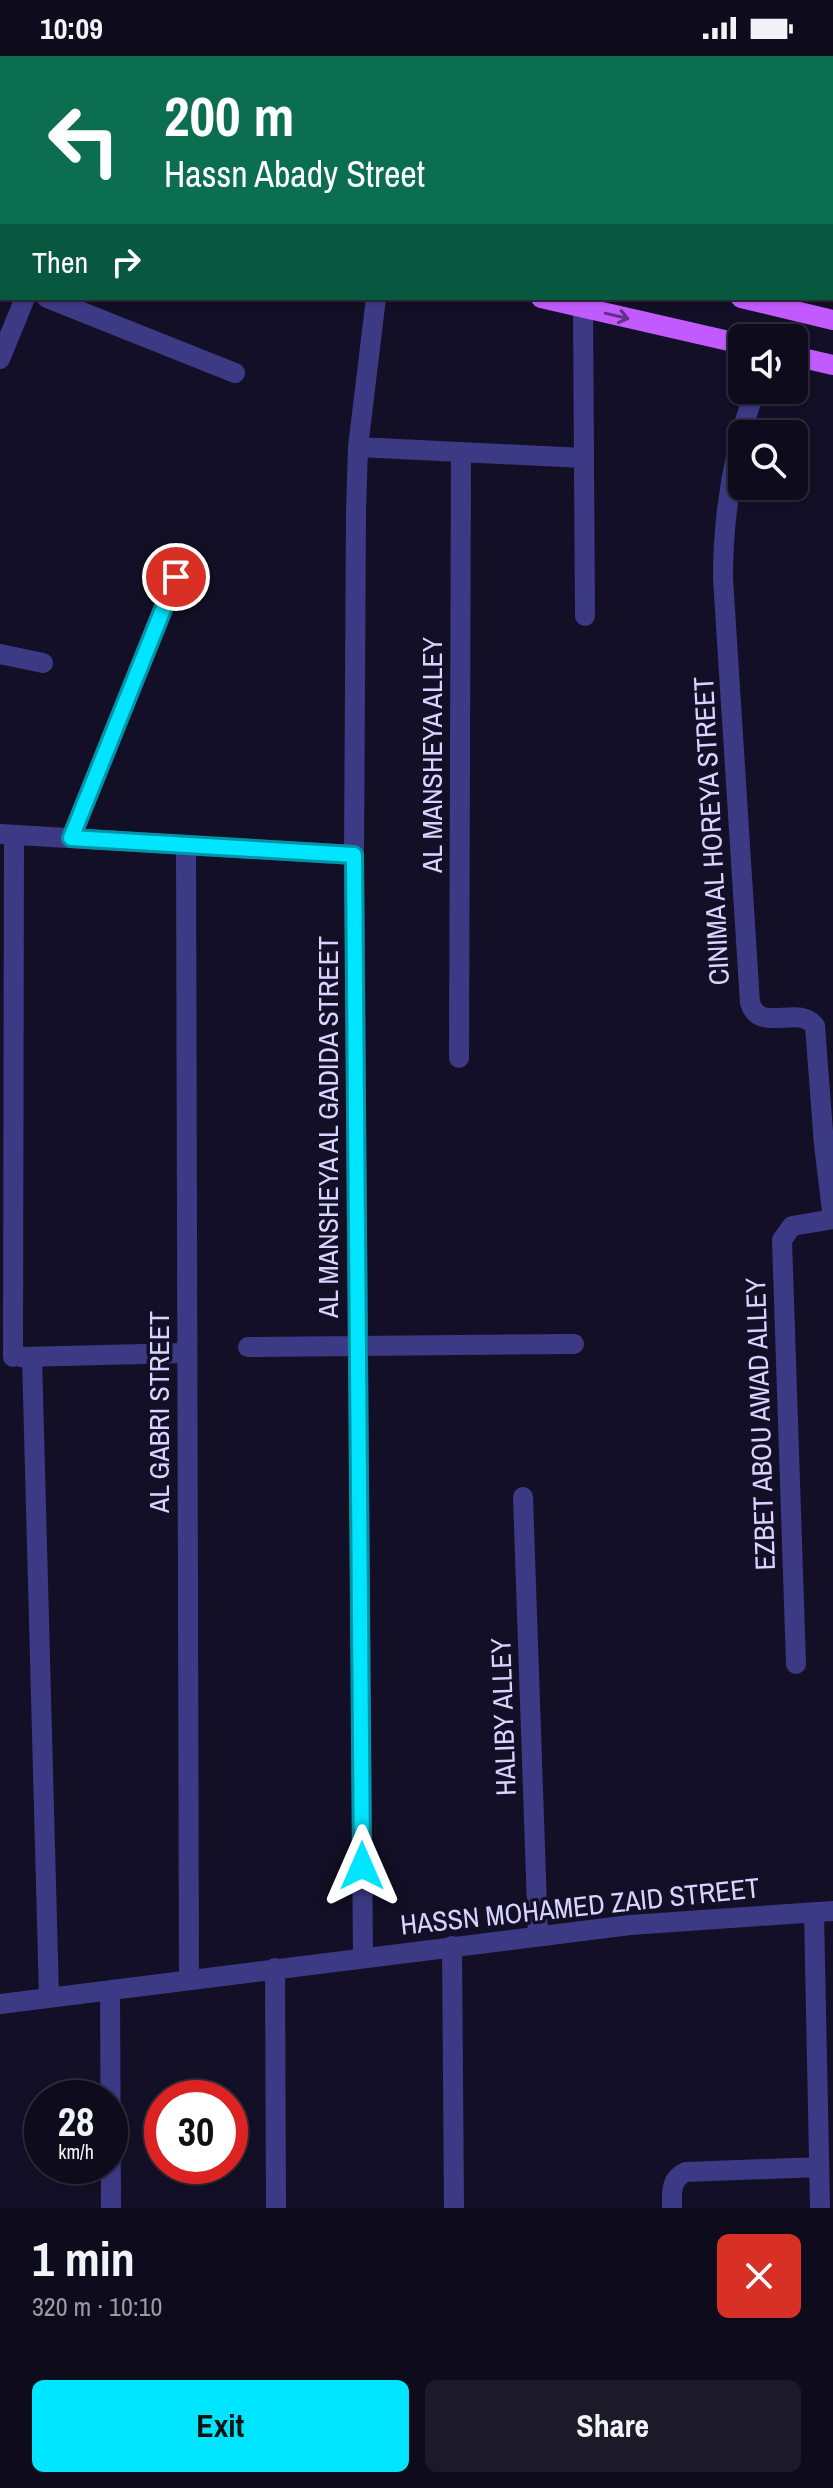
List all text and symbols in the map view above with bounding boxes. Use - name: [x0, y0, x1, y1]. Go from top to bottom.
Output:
- text: 10:09: [40, 8, 103, 48]
- text: 200 m: [164, 78, 294, 153]
- icon: left: [32, 88, 136, 192]
- text: Hassn Abady Street: [164, 150, 425, 198]
- icon: right: [104, 240, 148, 284]
- text: Then: [32, 242, 88, 282]
- one-way arrow: [604, 309, 630, 324]
- map controls: [728, 324, 808, 500]
- button: sound: [728, 324, 808, 404]
- button: search: [728, 420, 808, 500]
- pin: [142, 543, 210, 611]
- icon: arrive: [154, 555, 198, 599]
- street label: AL MANSHEYA ALLEY: [413, 636, 451, 874]
- street label: CINIMA AL HOREYA STREET: [684, 676, 738, 986]
- street label: AL MANSHEYA AL GADIDA STREET: [309, 936, 347, 1319]
- street label: EZBET ABOU AWAD ALLEY: [736, 1276, 784, 1571]
- street label: AL GABRI STREET: [140, 1311, 178, 1514]
- street label: HALIBY ALLEY: [481, 1637, 525, 1797]
- position arrow: [320, 1824, 404, 1908]
- street label: HASSN MOHAMED ZAID STREET: [398, 1868, 762, 1944]
- speed limit sign: 30: [144, 2080, 248, 2184]
- text: 28: [58, 2095, 94, 2148]
- text: km/h: [58, 2138, 94, 2165]
- text: 1 min: [32, 2226, 135, 2291]
- button: close: [717, 2234, 801, 2318]
- text: 320 m · 10:10: [32, 2289, 162, 2324]
- button: Exit: [32, 2380, 409, 2472]
- button: Share: [425, 2380, 801, 2472]

